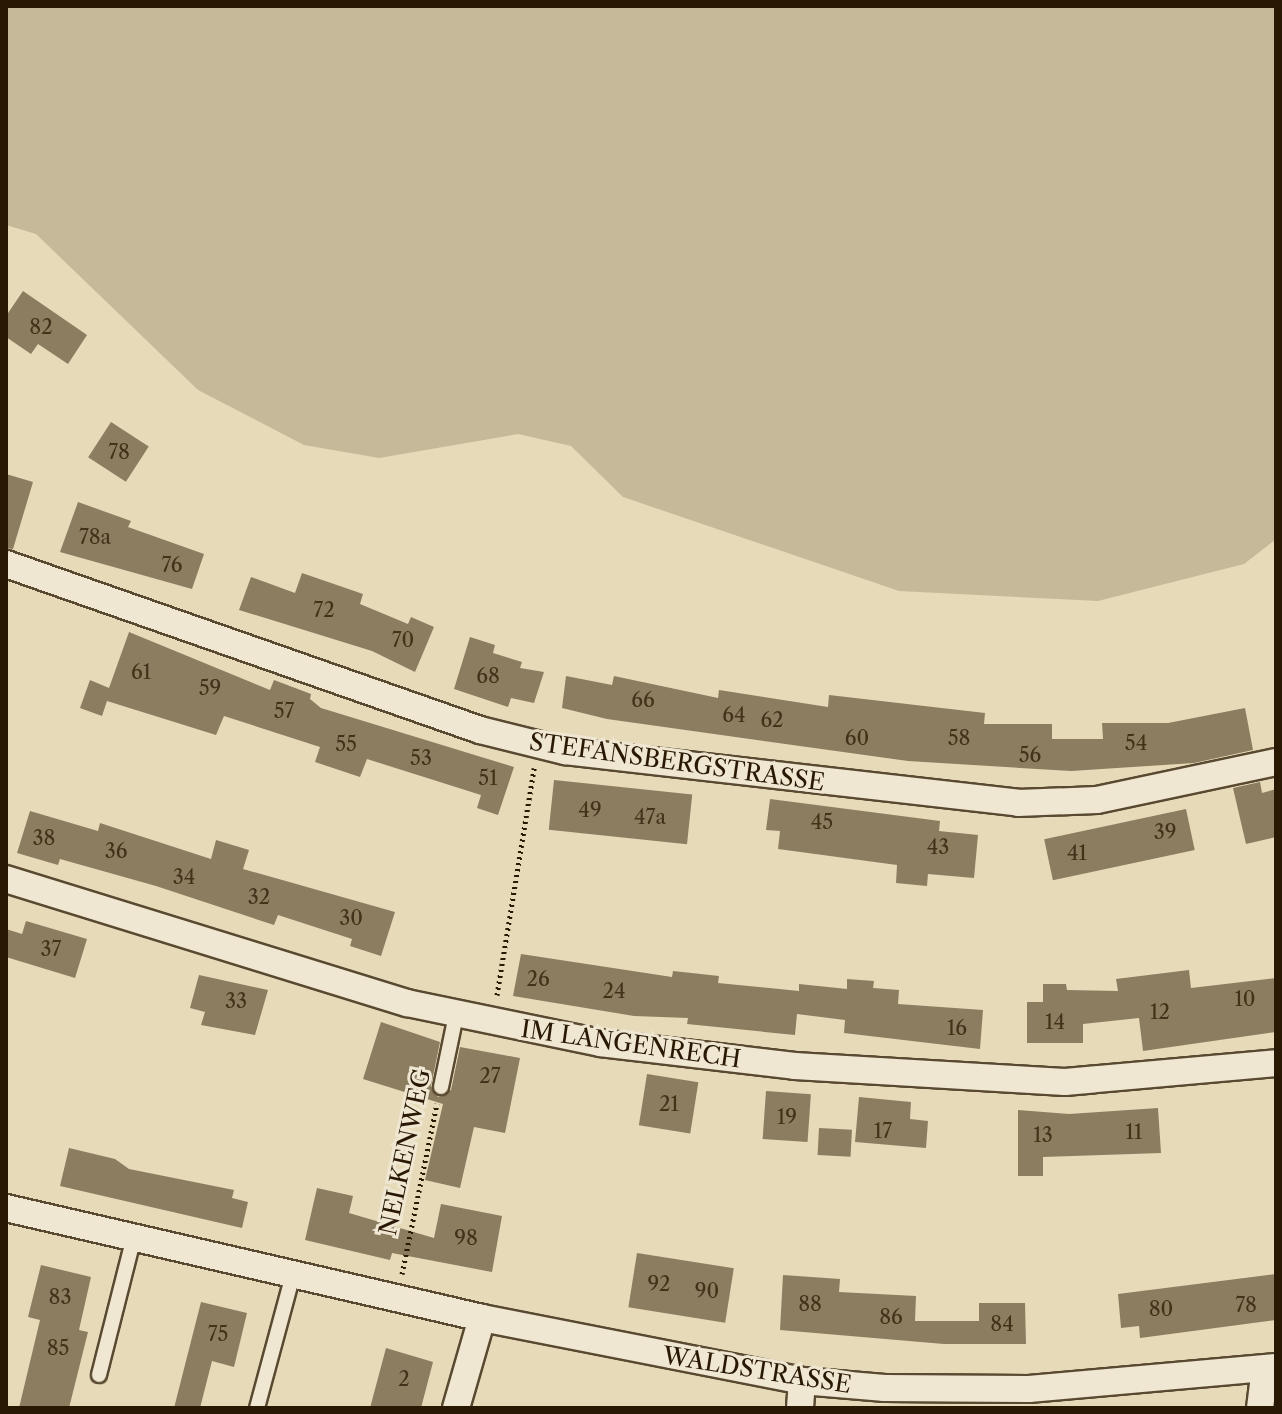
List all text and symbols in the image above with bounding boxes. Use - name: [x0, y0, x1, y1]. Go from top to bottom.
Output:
- house number: 82: [29, 315, 53, 339]
- house number: 78: [108, 440, 130, 464]
- house number: 78a: [79, 525, 111, 549]
- house number: 76: [161, 553, 183, 577]
- house number: 72: [313, 598, 335, 622]
- house number: 70: [392, 628, 414, 652]
- house number: 61: [131, 660, 151, 684]
- house number: 68: [476, 664, 500, 688]
- house number: 59: [199, 676, 221, 700]
- house number: 66: [631, 688, 655, 712]
- house number: 57: [274, 699, 294, 723]
- house number: 64: [722, 703, 746, 727]
- house number: 62: [760, 708, 784, 732]
- house number: 60: [845, 726, 869, 750]
- house number: 58: [948, 726, 970, 750]
- street label: STEFANSBERGSTRASSE: [527, 727, 827, 797]
- house number: 54: [1125, 731, 1147, 755]
- house number: 55: [335, 732, 357, 756]
- house number: 56: [1019, 743, 1041, 767]
- house number: 53: [410, 746, 432, 770]
- house number: 51: [478, 766, 498, 790]
- house number: 49: [578, 798, 602, 822]
- house number: 47a: [634, 805, 666, 829]
- house number: 45: [811, 810, 833, 834]
- house number: 39: [1154, 820, 1176, 844]
- house number: 38: [33, 826, 55, 850]
- house number: 43: [927, 835, 949, 859]
- house number: 36: [105, 839, 127, 863]
- house number: 41: [1067, 841, 1087, 865]
- house number: 34: [173, 865, 195, 889]
- house number: 32: [248, 885, 270, 909]
- house number: 30: [339, 906, 363, 930]
- house number: 37: [41, 937, 61, 961]
- house number: 26: [526, 967, 550, 991]
- house number: 24: [602, 979, 626, 1003]
- house number: 10: [1234, 987, 1256, 1011]
- house number: 33: [225, 989, 247, 1013]
- house number: 12: [1150, 1000, 1170, 1024]
- house number: 14: [1045, 1010, 1065, 1034]
- street label: IM LANGENRECH: [519, 1014, 743, 1074]
- house number: 16: [947, 1016, 967, 1040]
- house number: 27: [479, 1064, 501, 1088]
- street label: NELKENWEG: [373, 1066, 437, 1238]
- house number: 21: [659, 1092, 679, 1116]
- house number: 19: [777, 1105, 797, 1129]
- house number: 17: [874, 1119, 892, 1143]
- house number: 11: [1126, 1120, 1142, 1144]
- house number: 13: [1033, 1123, 1053, 1147]
- house number: 98: [454, 1226, 478, 1250]
- house number: 92: [647, 1272, 671, 1296]
- house number: 90: [695, 1279, 719, 1303]
- house number: 83: [49, 1285, 71, 1309]
- house number: 88: [798, 1292, 822, 1316]
- house number: 78: [1235, 1293, 1257, 1317]
- house number: 80: [1149, 1297, 1173, 1321]
- house number: 86: [879, 1305, 903, 1329]
- house number: 84: [990, 1312, 1014, 1336]
- house number: 75: [208, 1322, 228, 1346]
- house number: 85: [47, 1336, 69, 1360]
- street label: WALDSTRASSE: [661, 1341, 853, 1399]
- house number: 2: [398, 1367, 410, 1391]

